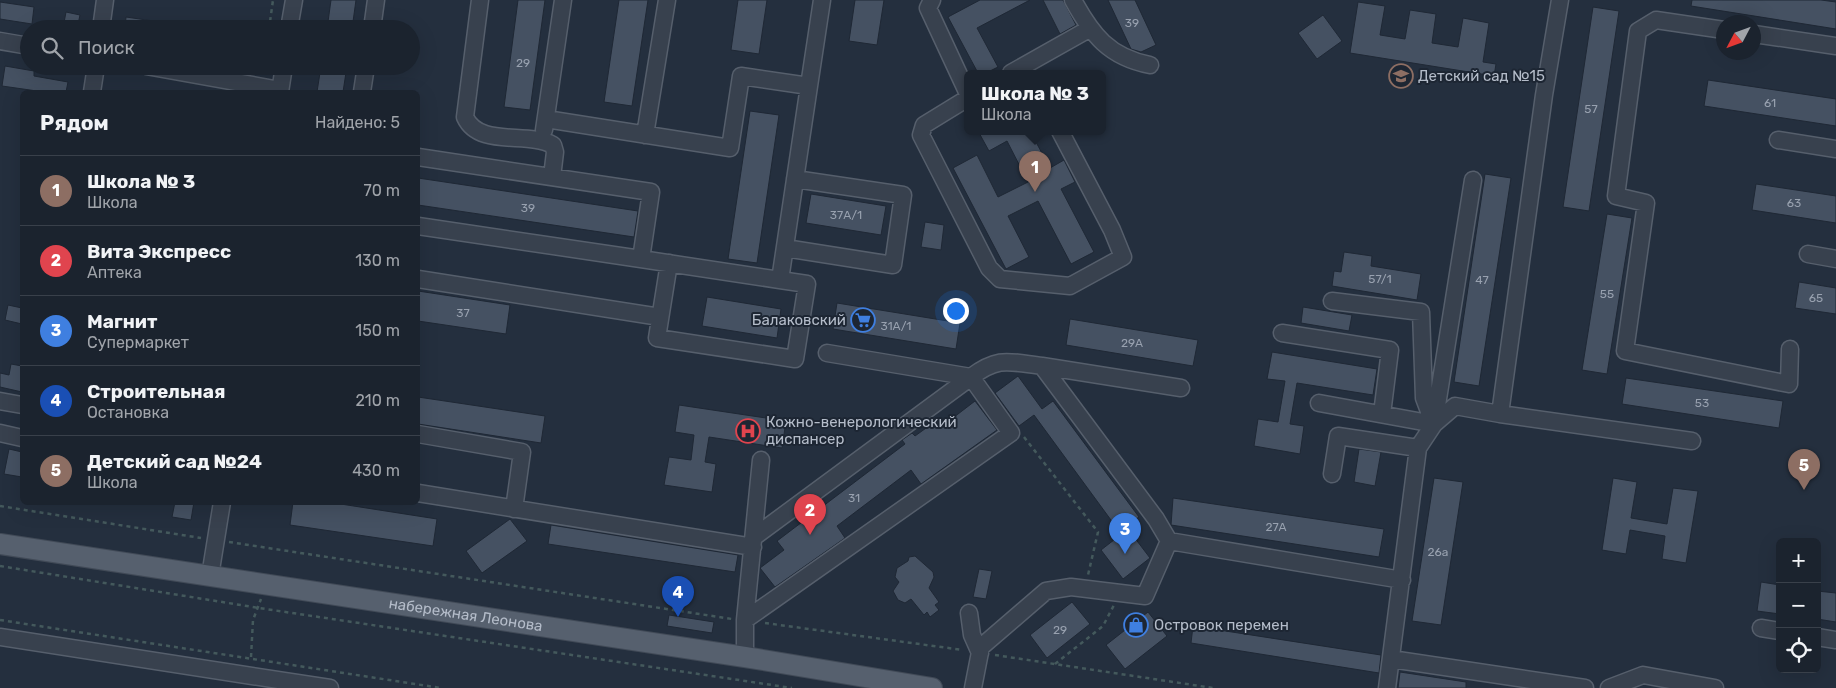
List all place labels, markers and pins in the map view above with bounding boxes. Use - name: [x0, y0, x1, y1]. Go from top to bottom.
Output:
- school or university icon: Детский сад №15: [1388, 63, 1414, 89]
- place label: Детский сад №15: [1418, 67, 1545, 85]
- pin: 1: [1019, 151, 1051, 192]
- supermarket icon: Балаковский: [850, 307, 876, 333]
- place label: Балаковский: [752, 311, 846, 329]
- place label: Кожно-венерологический диспансер: [766, 413, 957, 448]
- hospital icon: Кожно-венерологический диспансер: [735, 418, 761, 444]
- pin: 5: [1788, 449, 1820, 490]
- pin: 2: [794, 494, 826, 535]
- pin: 3: [1109, 513, 1141, 554]
- pin: 4: [662, 576, 694, 617]
- shop icon: Островок перемен: [1123, 612, 1149, 638]
- place label: Островок перемен: [1154, 616, 1289, 634]

